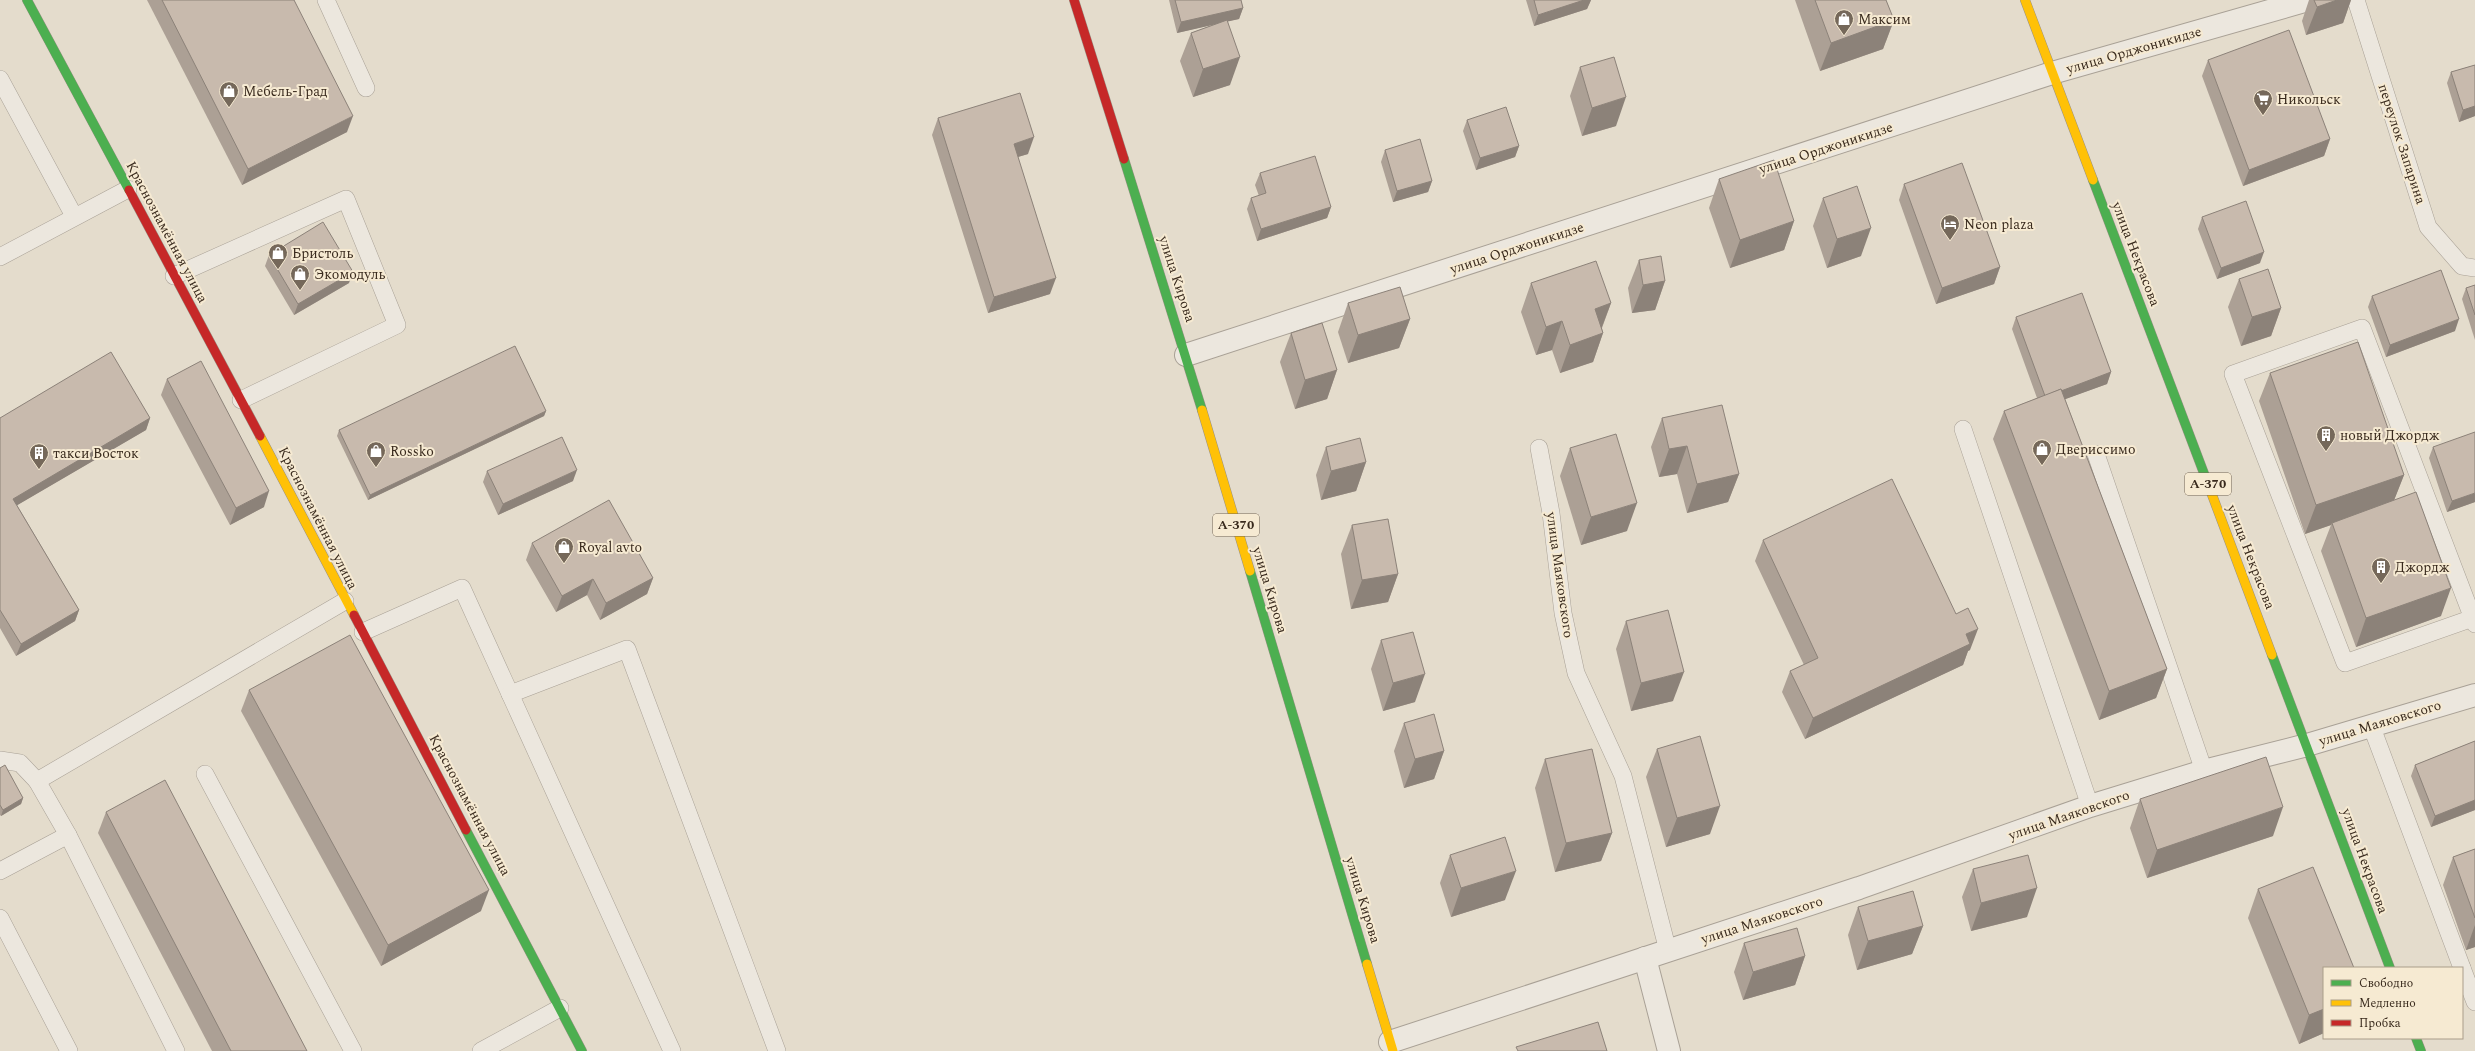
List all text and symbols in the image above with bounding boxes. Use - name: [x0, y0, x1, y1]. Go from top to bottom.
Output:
- shop icon: Максим: [1833, 8, 1855, 36]
- place label: Максим: [1858, 9, 1911, 30]
- street label: улица Орджоникидзе: [2063, 21, 2204, 80]
- shop icon: Мебель-Град: [218, 80, 240, 108]
- place label: Мебель-Град: [243, 81, 328, 102]
- street label: переулок Запарина: [2373, 81, 2431, 207]
- supermarket icon: Никольск: [2252, 88, 2274, 116]
- place label: Никольск: [2277, 89, 2341, 110]
- street label: улица Орджоникидзе: [1755, 116, 1896, 180]
- street label: Краснознамённая улица: [121, 157, 213, 307]
- street label: улица Некрасова: [2106, 198, 2166, 309]
- hotel icon: Neon plaza: [1939, 213, 1961, 241]
- place label: Neon plaza: [1964, 214, 2034, 235]
- street label: улица Орджоникидзе: [1446, 216, 1587, 280]
- street label: улица Кирова: [1153, 232, 1201, 325]
- shop icon: Бристоль: [267, 242, 289, 270]
- place label: Бристоль: [292, 243, 353, 264]
- shop icon: Экомодуль: [289, 263, 311, 291]
- place label: Экомодуль: [314, 264, 386, 285]
- building icon: новый Джордж: [2315, 424, 2337, 452]
- place label: новый Джордж: [2340, 425, 2440, 446]
- shop icon: Двериссимо: [2031, 438, 2053, 466]
- place label: Двериссимо: [2056, 439, 2136, 460]
- shop icon: Rossko: [365, 440, 387, 468]
- place label: Rossko: [390, 441, 434, 462]
- building icon: такси Восток: [28, 442, 50, 470]
- place label: такси Восток: [53, 443, 139, 464]
- street label: Краснознамённая улица: [273, 443, 363, 593]
- road number: А-370: [2185, 473, 2231, 495]
- street label: улица Некрасова: [2221, 501, 2281, 612]
- street label: улица Маяковского: [1541, 510, 1579, 639]
- road number: А-370: [1213, 514, 1259, 536]
- shop icon: Royal avto: [553, 536, 575, 564]
- place label: Royal avto: [578, 537, 642, 558]
- street label: улица Кирова: [1247, 543, 1293, 636]
- building icon: Джордж: [2370, 556, 2392, 584]
- place label: Джордж: [2395, 557, 2450, 578]
- street label: улица Маяковского: [2315, 694, 2444, 752]
- street label: Краснознамённая улица: [424, 730, 516, 880]
- street label: улица Маяковского: [2005, 784, 2132, 846]
- street label: улица Некрасова: [2336, 805, 2394, 917]
- street label: улица Кирова: [1340, 853, 1386, 946]
- street label: улица Маяковского: [1698, 890, 1826, 950]
- legend: [2323, 967, 2463, 1039]
- text: Свободно: [2359, 974, 2413, 993]
- text: Медленно: [2359, 994, 2416, 1013]
- text: Пробка: [2359, 1014, 2401, 1033]

